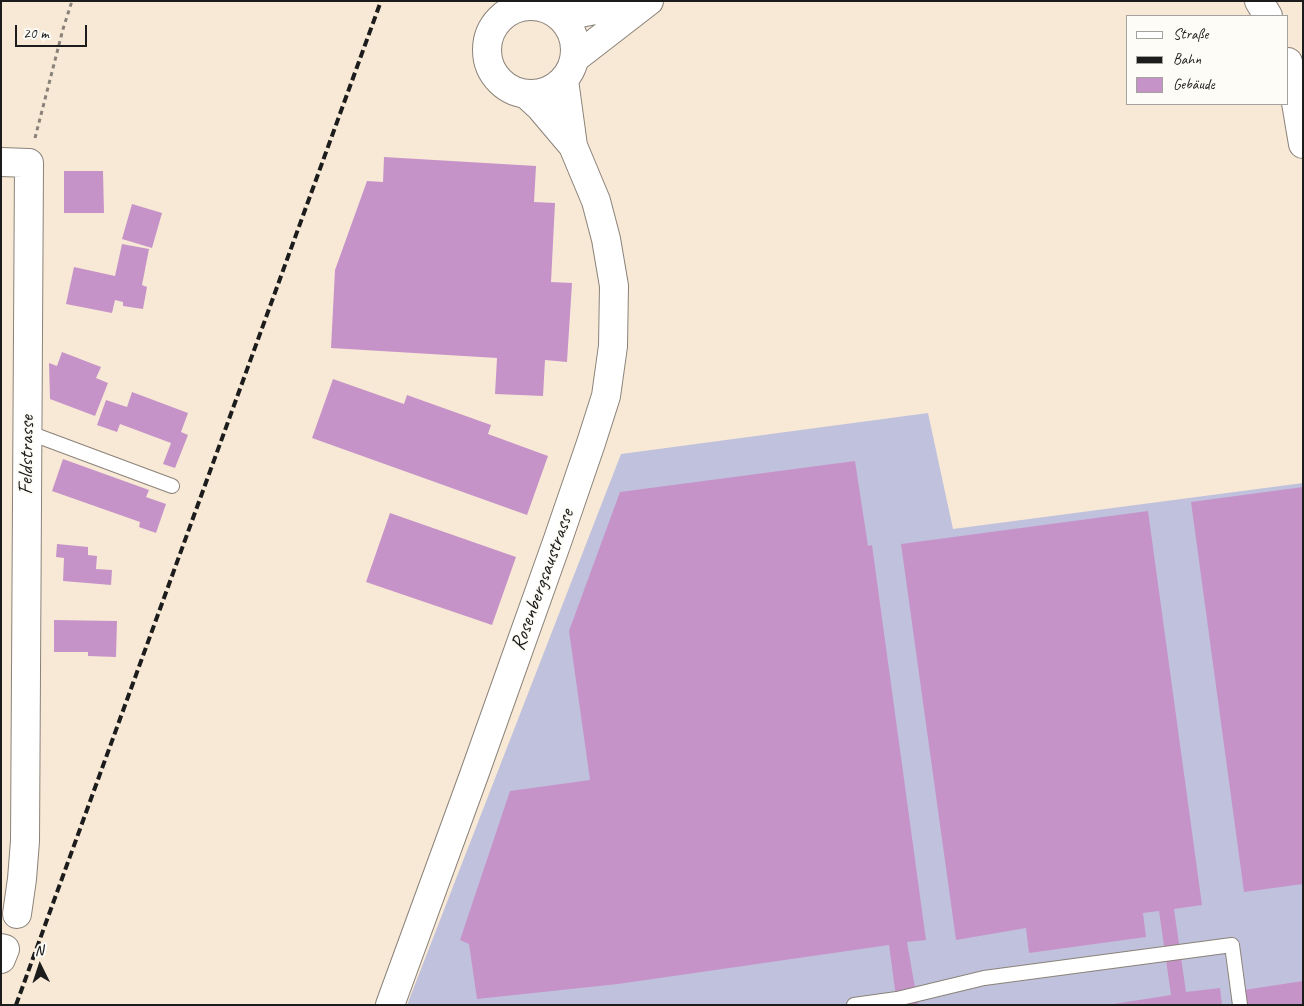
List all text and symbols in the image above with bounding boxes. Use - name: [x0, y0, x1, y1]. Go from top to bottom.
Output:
- scale bar: [18, 15, 90, 47]
- legend: [1126, 15, 1289, 105]
- text: 20 m: [23, 24, 49, 43]
- text: Straße: [1173, 25, 1208, 44]
- text: Bahn: [1173, 50, 1201, 69]
- text: Gebäude: [1173, 75, 1215, 94]
- street label: Feldstrasse: [14, 415, 40, 495]
- street label: Rosenbergsaustrasse: [506, 506, 580, 654]
- north arrow: [15, 941, 65, 991]
- text: N: [34, 942, 44, 959]

